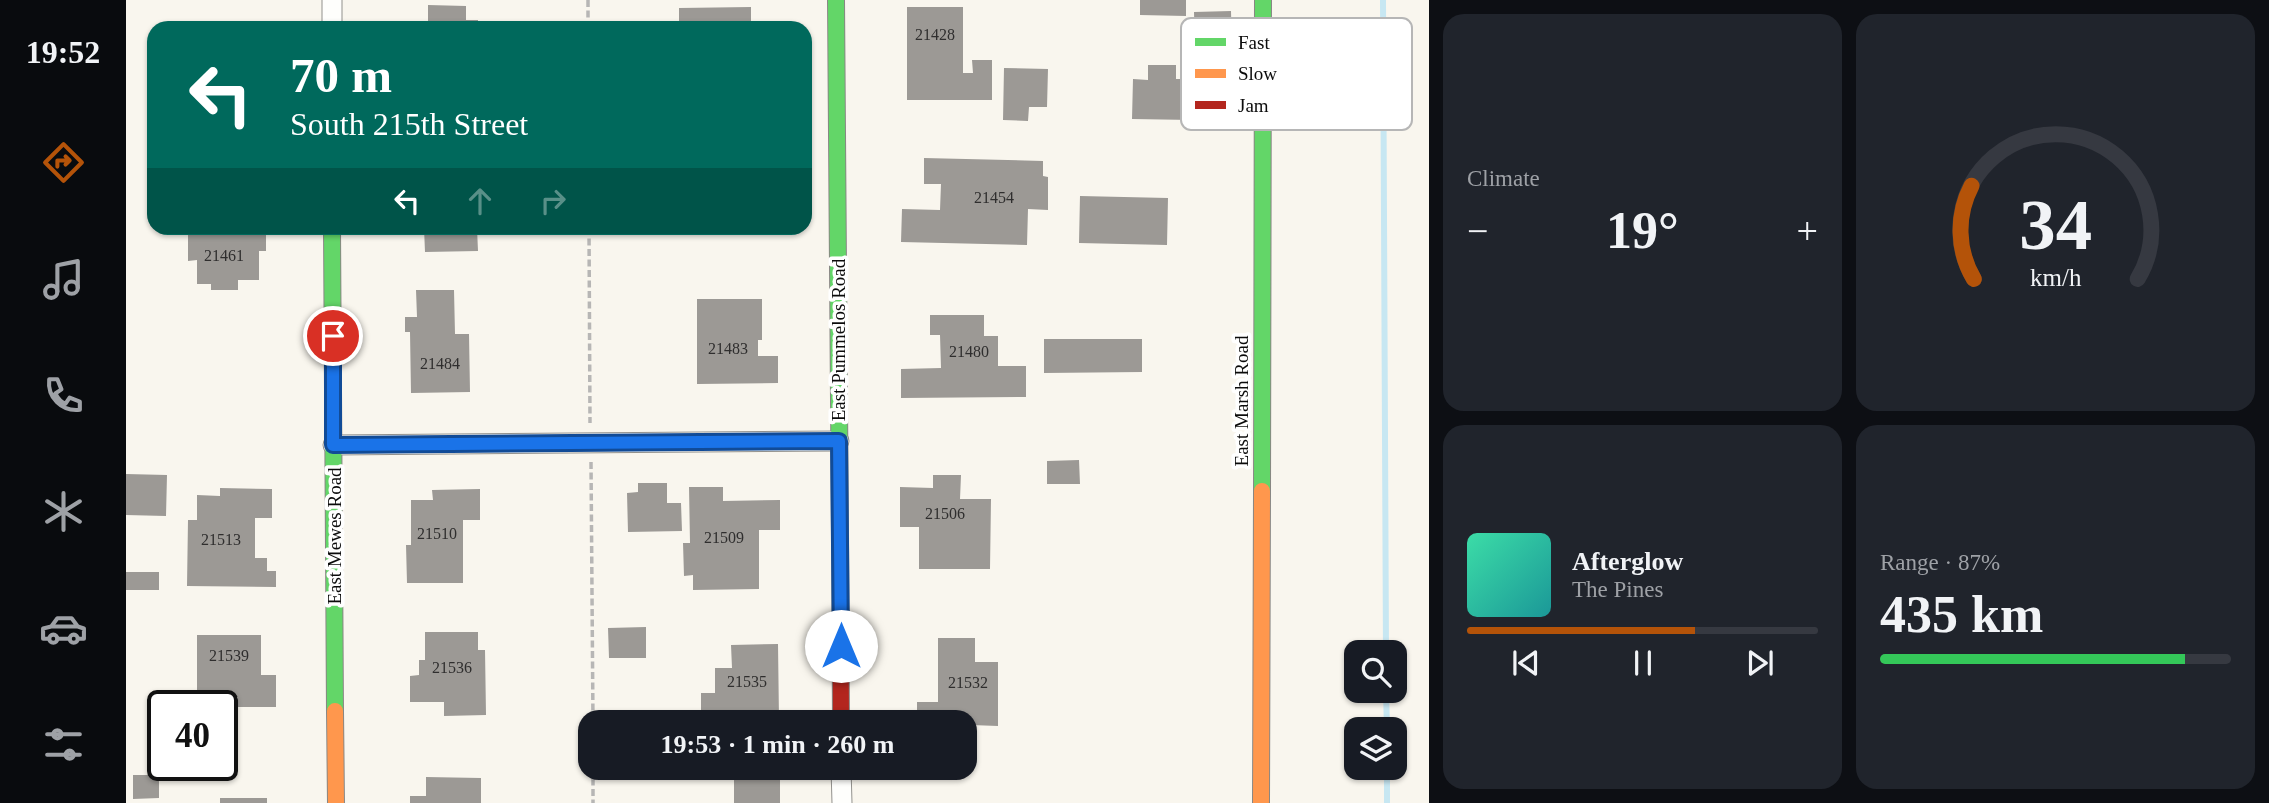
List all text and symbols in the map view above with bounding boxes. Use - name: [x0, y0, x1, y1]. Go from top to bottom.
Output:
- legend: [1181, 18, 1412, 130]
- house number: 21428: [915, 26, 955, 43]
- text: Fast: [1238, 32, 1270, 53]
- text: 19:52: [26, 34, 100, 70]
- text: 70 m: [290, 48, 392, 103]
- icon: left: [175, 49, 266, 140]
- text: Slow: [1238, 63, 1277, 84]
- text: Jam: [1238, 95, 1269, 116]
- text: South 215th Street: [290, 106, 528, 142]
- icon: directions: [39, 138, 88, 187]
- text: Climate: [1467, 166, 1540, 191]
- icon: left: [388, 182, 426, 220]
- icon: ahead: [461, 182, 499, 220]
- icon: right: [534, 182, 572, 220]
- text: 34: [2019, 184, 2092, 265]
- house number: 21454: [974, 189, 1014, 206]
- text: 19°: [1606, 202, 1679, 259]
- text: −: [1467, 210, 1488, 252]
- text: +: [1797, 210, 1818, 252]
- house number: 21461: [204, 247, 244, 264]
- icon: music: [39, 255, 88, 304]
- street label: East Pummelos Road: [828, 258, 849, 421]
- text: km/h: [2030, 263, 2082, 290]
- pin: [303, 306, 363, 366]
- icon: arrive: [314, 317, 352, 355]
- street label: East Marsh Road: [1231, 335, 1252, 466]
- house number: 21483: [708, 340, 748, 357]
- house number: 21480: [949, 343, 989, 360]
- house number: 21484: [420, 355, 460, 372]
- icon: phone: [39, 371, 88, 420]
- street label: East Mewes Road: [324, 467, 345, 605]
- icon: climate: [39, 487, 88, 536]
- house number: 21506: [925, 505, 965, 522]
- house number: 21510: [417, 525, 457, 542]
- house number: 21509: [704, 529, 744, 546]
- house number: 21513: [201, 531, 241, 548]
- text: Afterglow: [1572, 547, 1683, 576]
- text: Range · 87%: [1880, 550, 2000, 575]
- text: The Pines: [1572, 577, 1663, 602]
- text: 435 km: [1880, 586, 2043, 643]
- icon: car: [39, 604, 88, 653]
- position arrow: [804, 609, 878, 683]
- map controls: [1344, 640, 1407, 780]
- button: search: [1344, 640, 1407, 703]
- icon: previous: [1507, 644, 1545, 682]
- icon: pause: [1624, 644, 1662, 682]
- icon: next: [1741, 644, 1779, 682]
- house number: 21539: [209, 647, 249, 664]
- house number: 21536: [432, 659, 472, 676]
- house number: 21535: [727, 673, 767, 690]
- house number: 21532: [948, 674, 988, 691]
- speed limit sign: 40: [147, 690, 238, 781]
- button: layers: [1344, 717, 1407, 780]
- icon: filters: [39, 720, 88, 769]
- text: 19:53 · 1 min · 260 m: [661, 730, 895, 759]

